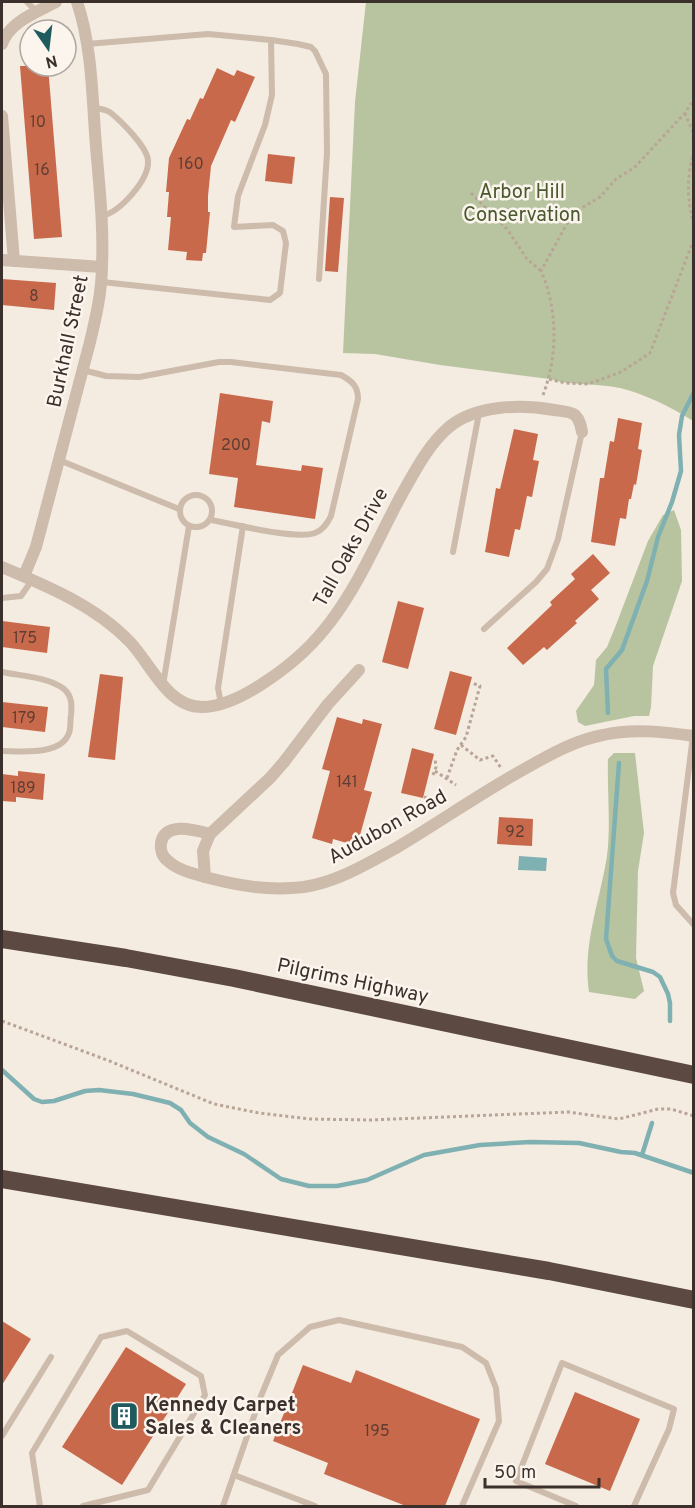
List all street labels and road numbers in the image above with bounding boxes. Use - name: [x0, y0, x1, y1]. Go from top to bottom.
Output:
- street label: Burkhall Street: [42, 273, 96, 410]
- street label: Tall Oaks Drive: [308, 484, 395, 612]
- street label: Audubon Road: [324, 784, 452, 871]
- street label: Pilgrims Highway: [274, 953, 431, 1011]

